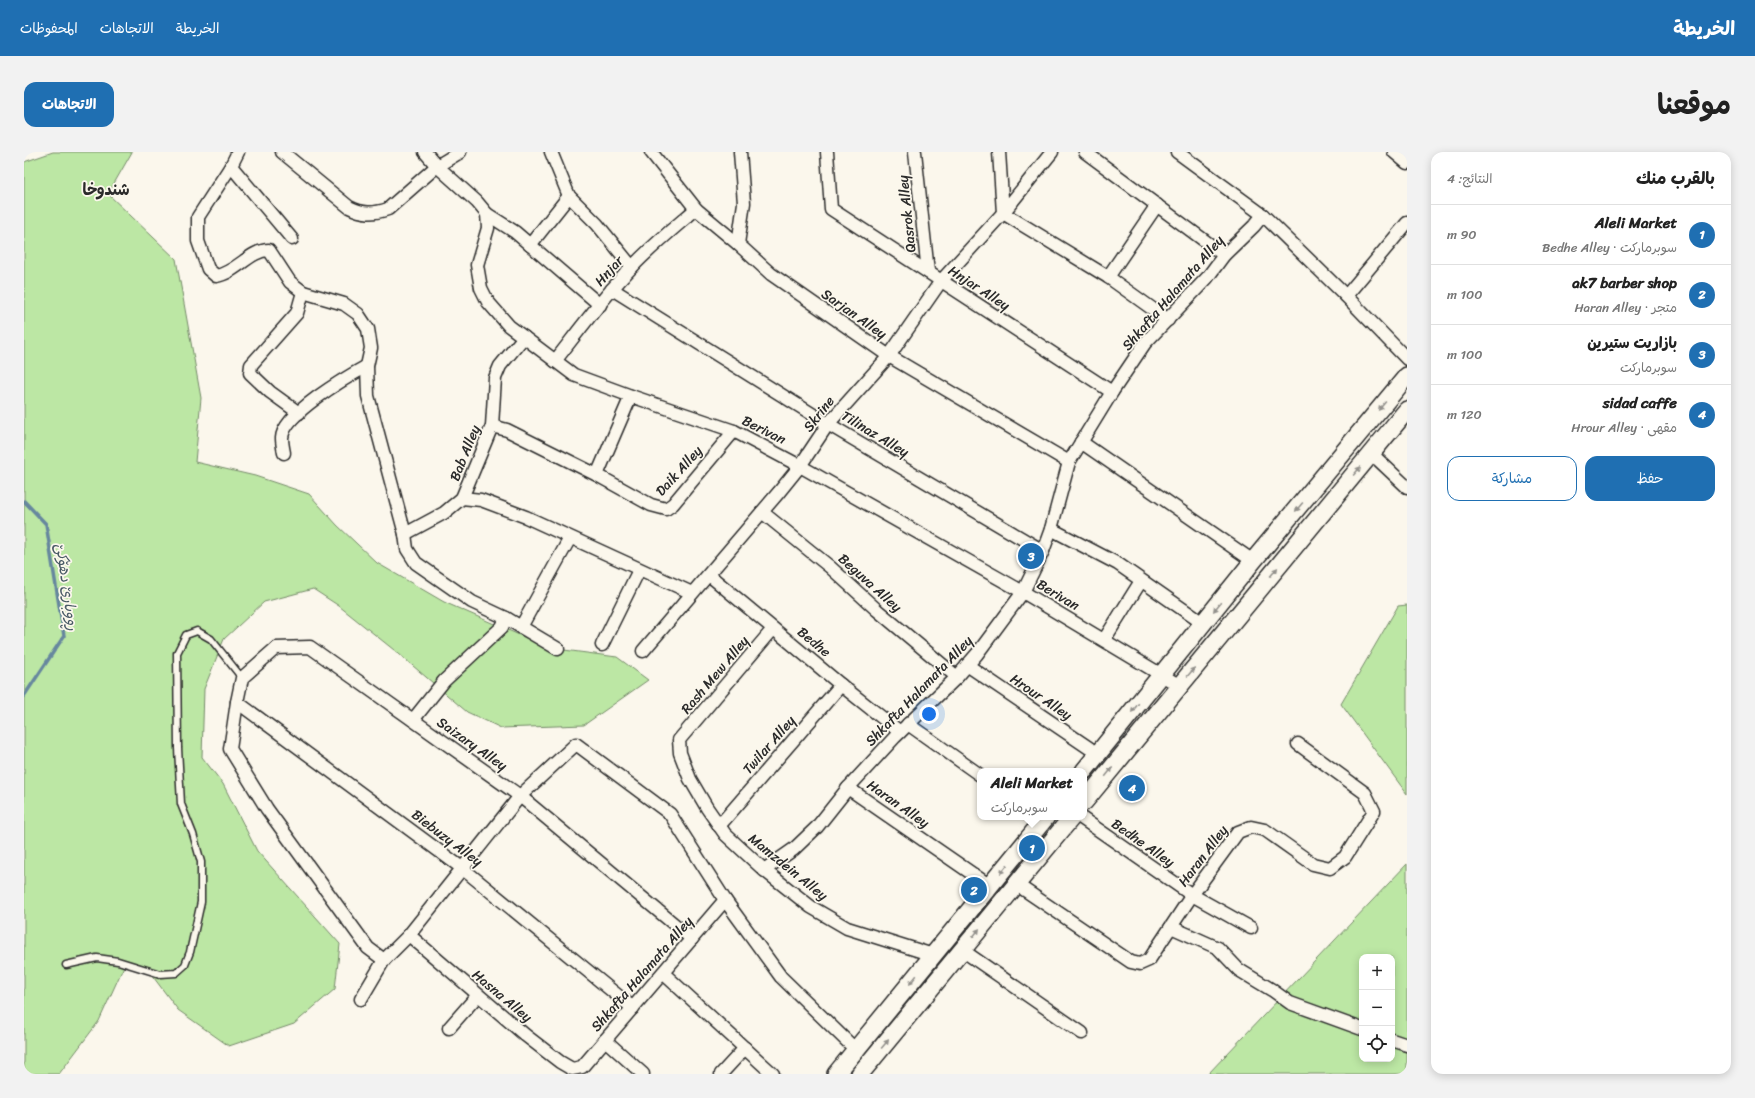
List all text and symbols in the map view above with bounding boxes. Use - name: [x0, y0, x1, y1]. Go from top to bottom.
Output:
- text: الخريطة: [1673, 12, 1735, 45]
- text: المحفوظات: [20, 16, 78, 41]
- text: الاتجاهات: [100, 16, 154, 41]
- text: الخريطة: [176, 16, 219, 41]
- text: موقعنا: [1657, 80, 1731, 129]
- button: الاتجاهات: [24, 82, 114, 127]
- text: بالقرب منك: [1636, 163, 1715, 193]
- text: النتائج: 4: [1447, 167, 1492, 190]
- street label: Qasrok Alley: [890, 173, 923, 254]
- district label: شندوخا: [82, 175, 130, 204]
- text: Aleli Market: [1595, 210, 1677, 236]
- text: 90 m: [1447, 223, 1477, 246]
- text: 1: [1699, 223, 1705, 246]
- street label: Shkafta Halamata Alley: [1115, 229, 1231, 357]
- text: سوبرماركت · Bedhe Alley: [1542, 236, 1677, 259]
- street label: Hnjar: [588, 249, 631, 292]
- street label: Hnjar Alley: [943, 258, 1016, 318]
- text: ak7 barber shop: [1572, 270, 1677, 296]
- street label: Sarjan Alley: [816, 282, 893, 346]
- text: 100 m: [1447, 283, 1482, 306]
- text: 2: [1698, 283, 1706, 306]
- text: متجر · Haran Alley: [1574, 296, 1677, 319]
- text: بازاريت ستيرين: [1587, 330, 1677, 356]
- text: 100 m: [1447, 343, 1482, 366]
- text: 3: [1698, 343, 1706, 366]
- text: سوبرماركت: [1620, 356, 1677, 379]
- street label: Skrine: [797, 390, 841, 438]
- text: sidad caffe: [1603, 390, 1677, 416]
- one-way arrow: [1378, 401, 1387, 412]
- text: 120 m: [1447, 403, 1482, 426]
- text: 4: [1698, 403, 1706, 426]
- street label: Tilinaz Alley: [836, 404, 915, 465]
- street label: Berivan: [737, 408, 791, 452]
- text: مقهى · Hrour Alley: [1571, 416, 1677, 439]
- street label: Bab Alley: [442, 420, 488, 485]
- street label: Daik Alley: [649, 439, 709, 502]
- button: مشاركة: [1447, 456, 1577, 501]
- button: حفظ: [1585, 456, 1715, 501]
- one-way arrow: [1352, 466, 1361, 477]
- one-way arrow: [1295, 501, 1304, 512]
- pin: 3: [1018, 541, 1044, 571]
- water label: ڕووبارێ دهۆكێ: [48, 542, 86, 633]
- street label: Beguva Alley: [832, 547, 908, 619]
- one-way arrow: [1270, 566, 1279, 577]
- street label: Berivan: [1032, 572, 1085, 618]
- one-way arrow: [1213, 602, 1221, 613]
- street label: Bedhe: [791, 620, 837, 664]
- street label: Rash Mew Alley: [674, 629, 756, 720]
- street label: Shkafta Halamata Alley: [859, 629, 979, 752]
- one-way arrow: [1187, 666, 1196, 677]
- street label: Hrour Alley: [1005, 667, 1078, 728]
- one-way arrow: [1131, 703, 1140, 714]
- your location: [919, 704, 939, 724]
- street label: Twilar Alley: [736, 709, 802, 780]
- street label: Saizary Alley: [431, 710, 513, 778]
- one-way arrow: [1104, 767, 1113, 778]
- popup: [977, 768, 1087, 820]
- text: Aleli Market: [991, 770, 1073, 796]
- street label: Haran Alley: [861, 773, 935, 835]
- pin: 4: [1119, 773, 1145, 803]
- text: سوبرماركت: [991, 796, 1048, 819]
- street label: Biebuzy Alley: [406, 803, 489, 874]
- street label: Bedhe Alley: [1106, 812, 1181, 875]
- street label: Haran Alley: [1171, 819, 1235, 892]
- street label: Mamzdein Alley: [742, 827, 834, 908]
- pin: 1: [1019, 833, 1045, 863]
- one-way arrow: [999, 863, 1008, 874]
- pin: 2: [961, 875, 987, 905]
- street label: Shkafta Halamata Alley: [584, 910, 700, 1038]
- one-way arrow: [972, 927, 981, 938]
- map controls: [1359, 954, 1395, 1062]
- button: +: [1359, 954, 1395, 990]
- street label: Hasna Alley: [466, 963, 538, 1029]
- one-way arrow: [908, 975, 917, 986]
- button: −: [1359, 990, 1395, 1026]
- button: locate: [1359, 1026, 1395, 1062]
- one-way arrow: [880, 1039, 889, 1049]

